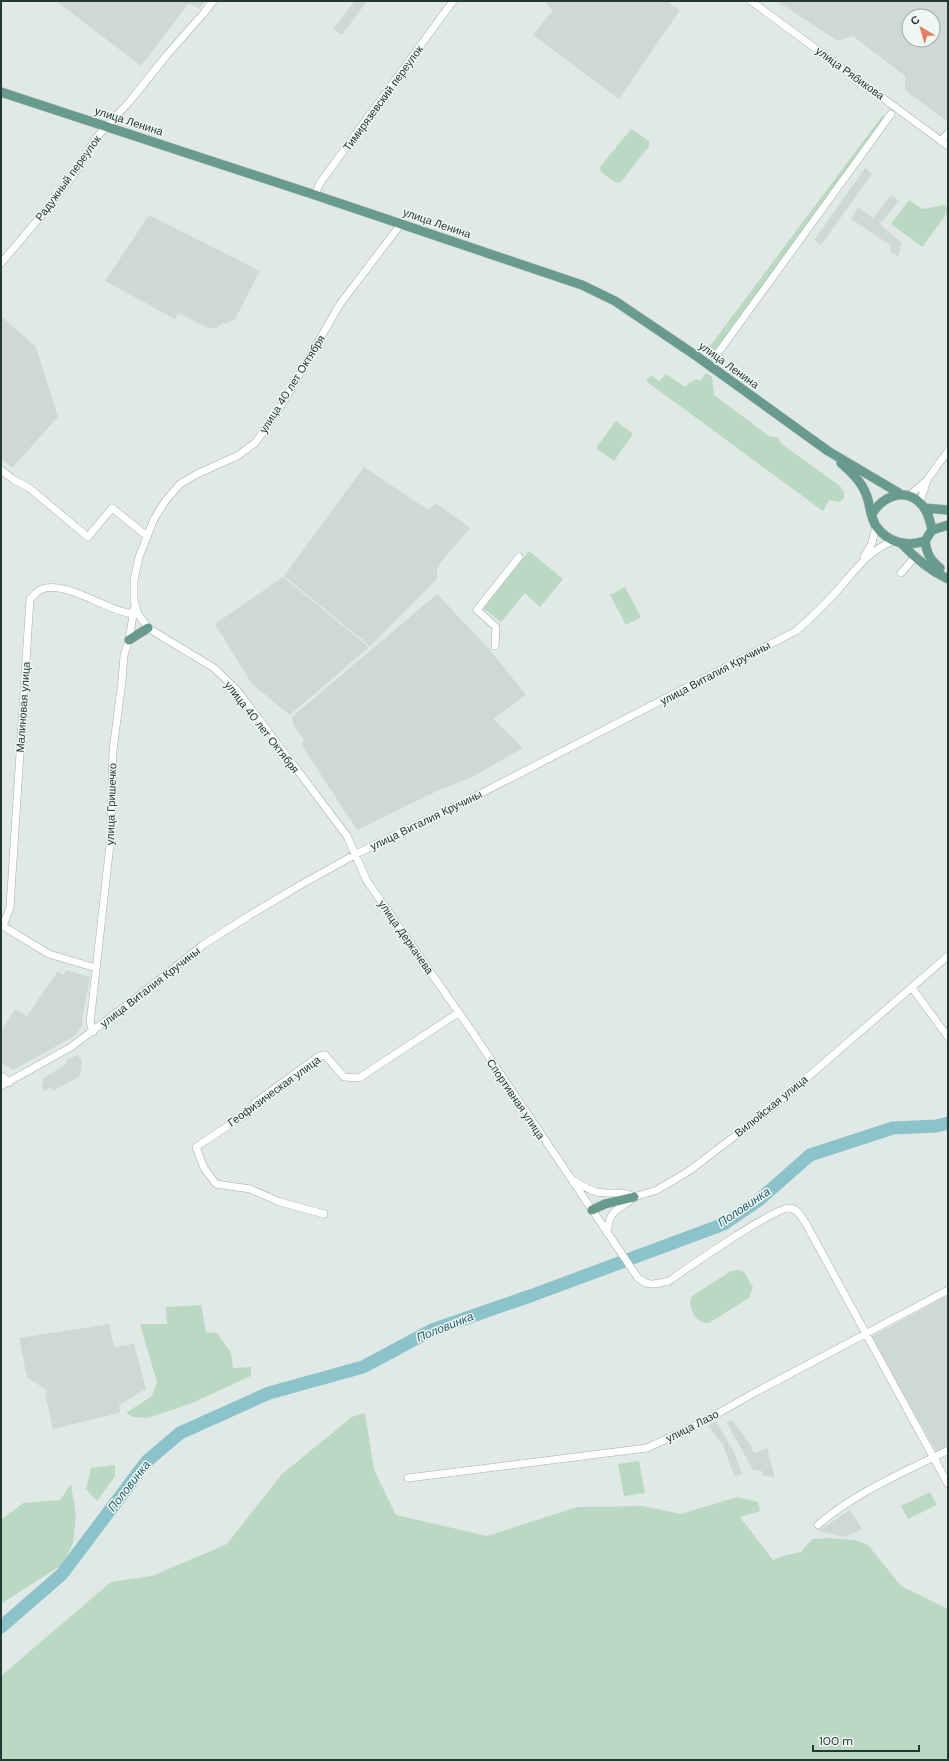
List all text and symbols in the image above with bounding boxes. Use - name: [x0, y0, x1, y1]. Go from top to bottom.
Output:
- north arrow: [901, 8, 941, 48]
- text: С: [907, 12, 922, 28]
- street label: Тимирязевский переулок: [340, 42, 426, 154]
- street label: улица Рябикова: [813, 43, 888, 103]
- street label: улица Ленина: [93, 103, 166, 139]
- street label: Радужный переулок: [32, 132, 104, 224]
- street label: улица Ленина: [401, 205, 474, 241]
- street label: улица 40 лет Октября: [256, 332, 328, 436]
- street label: улица Ленина: [696, 338, 763, 392]
- street label: улица Виталия Кручины: [657, 638, 773, 708]
- street label: Малиновая улица: [13, 660, 33, 753]
- street label: улица 40 лет Октября: [222, 678, 302, 776]
- street label: улица Гришечко: [103, 763, 119, 845]
- street label: улица Виталия Кручины: [368, 787, 484, 853]
- street label: улица Деркачева: [375, 897, 437, 978]
- street label: улица Виталия Кручины: [97, 944, 203, 1030]
- street label: Геофизическая улица: [225, 1052, 324, 1129]
- street label: Спортивная улица: [484, 1056, 549, 1143]
- street label: Вилюйская улица: [732, 1072, 811, 1140]
- water label: Половинка: [714, 1183, 774, 1231]
- water label: Половинка: [414, 1308, 476, 1346]
- street label: улица Лазо: [663, 1407, 721, 1445]
- water label: Половинка: [104, 1457, 154, 1515]
- scale bar: [813, 1727, 919, 1753]
- text: 100 m: [819, 1733, 853, 1749]

